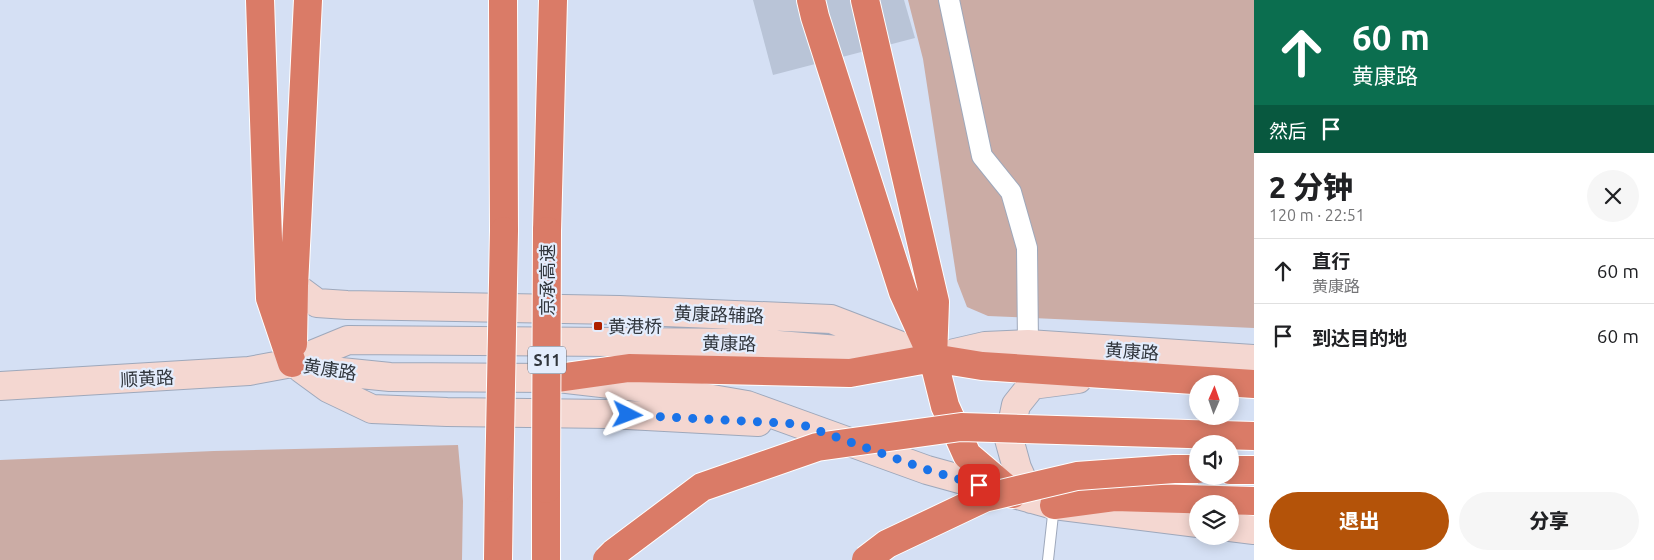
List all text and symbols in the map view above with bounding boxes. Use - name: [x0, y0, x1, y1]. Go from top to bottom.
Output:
- text: 60 m: [1352, 17, 1430, 57]
- icon: ahead: [1269, 20, 1334, 85]
- text: 黄康路: [1352, 63, 1418, 88]
- icon: arrive: [1317, 115, 1345, 143]
- text: 然后: [1269, 120, 1307, 142]
- text: 2 分钟: [1269, 170, 1353, 204]
- button: close: [1587, 170, 1639, 222]
- text: 120 m · 22:51: [1269, 206, 1365, 224]
- street label: 京承高速: [537, 244, 557, 316]
- text: 直行: [1312, 250, 1350, 272]
- icon: ahead: [1269, 257, 1297, 285]
- text: 60 m: [1597, 260, 1639, 282]
- text: 黄康路: [1312, 277, 1360, 295]
- street label: 黄康路辅路: [674, 302, 764, 326]
- place label: 黄港桥: [608, 316, 662, 336]
- marker: 黄港桥: [592, 320, 604, 332]
- icon: arrive: [1269, 322, 1297, 350]
- text: 60 m: [1597, 325, 1639, 347]
- text: 到达目的地: [1312, 327, 1407, 349]
- street label: 黄康路: [702, 333, 756, 353]
- street label: 黄康路: [1104, 339, 1160, 363]
- road number: S11: [528, 346, 566, 374]
- street label: 黄康路: [302, 355, 358, 383]
- street label: 顺黄路: [120, 367, 174, 389]
- north arrow: [1189, 375, 1239, 425]
- map controls: [1189, 375, 1239, 545]
- position arrow: [601, 388, 653, 440]
- button: sound: [1189, 435, 1239, 485]
- pin: [958, 464, 1000, 506]
- icon: arrive: [965, 471, 993, 499]
- button: 退出: [1269, 492, 1449, 550]
- button: 分享: [1459, 492, 1639, 550]
- button: layers: [1189, 495, 1239, 545]

